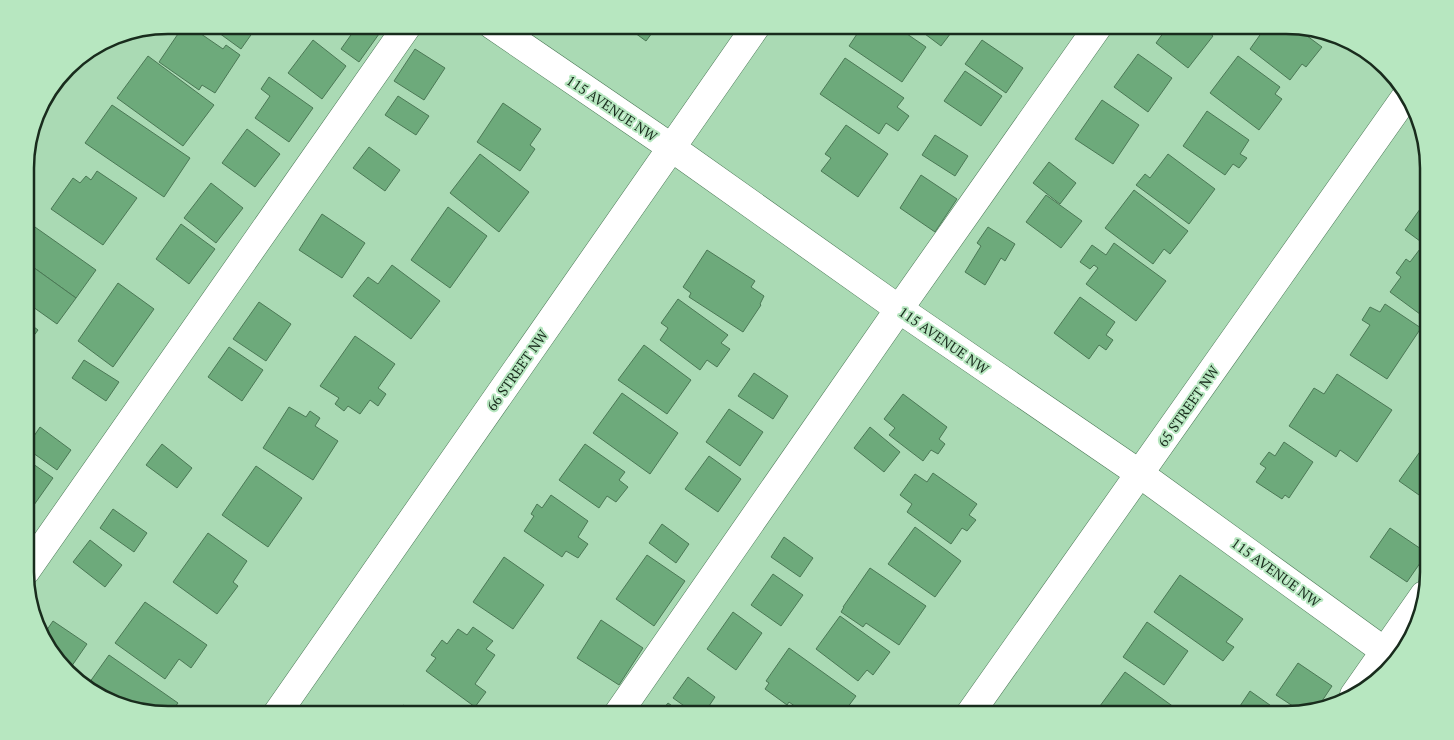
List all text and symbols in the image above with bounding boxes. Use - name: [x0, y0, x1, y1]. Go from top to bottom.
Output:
- street label: 115 AVENUE NW: [563, 71, 662, 146]
- street label: 115 AVENUE NW: [895, 302, 994, 379]
- street label: 66 STREET NW: [482, 325, 553, 414]
- street label: 65 STREET NW: [1153, 361, 1224, 450]
- street label: 115 AVENUE NW: [1228, 533, 1325, 611]

